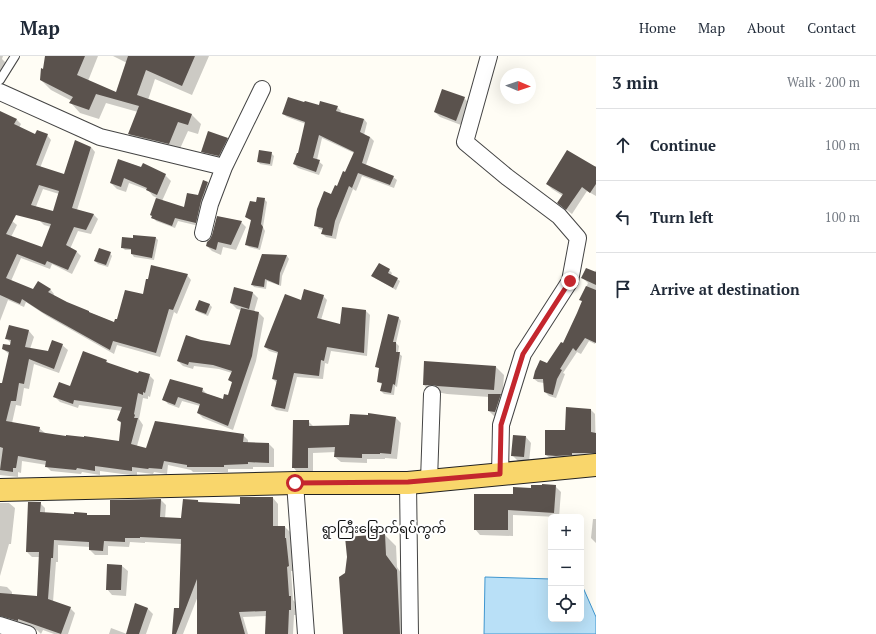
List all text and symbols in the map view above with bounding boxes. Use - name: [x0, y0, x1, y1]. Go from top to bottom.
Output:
- text: Map: [20, 15, 60, 40]
- text: Home: [639, 18, 676, 37]
- text: Map: [698, 18, 725, 37]
- text: About: [747, 18, 785, 37]
- text: Contact: [807, 18, 856, 37]
- north arrow: [500, 68, 536, 104]
- text: 3 min: [612, 71, 659, 94]
- text: Walk · 200 m: [787, 73, 860, 91]
- icon: ahead: [612, 134, 634, 156]
- text: Continue: [650, 135, 716, 155]
- text: 100 m: [825, 136, 860, 154]
- icon: left: [612, 206, 634, 228]
- text: Turn left: [650, 207, 714, 227]
- text: 100 m: [825, 208, 860, 226]
- route end: [561, 272, 579, 290]
- icon: arrive: [612, 278, 634, 300]
- text: Arrive at destination: [650, 279, 800, 299]
- route start: [286, 474, 304, 492]
- map controls: [548, 514, 584, 622]
- button: +: [548, 514, 584, 550]
- district label: ရွာကြီးမြောက်ရပ်ကွက်: [322, 519, 446, 539]
- button: −: [548, 550, 584, 586]
- button: locate: [548, 586, 584, 622]

